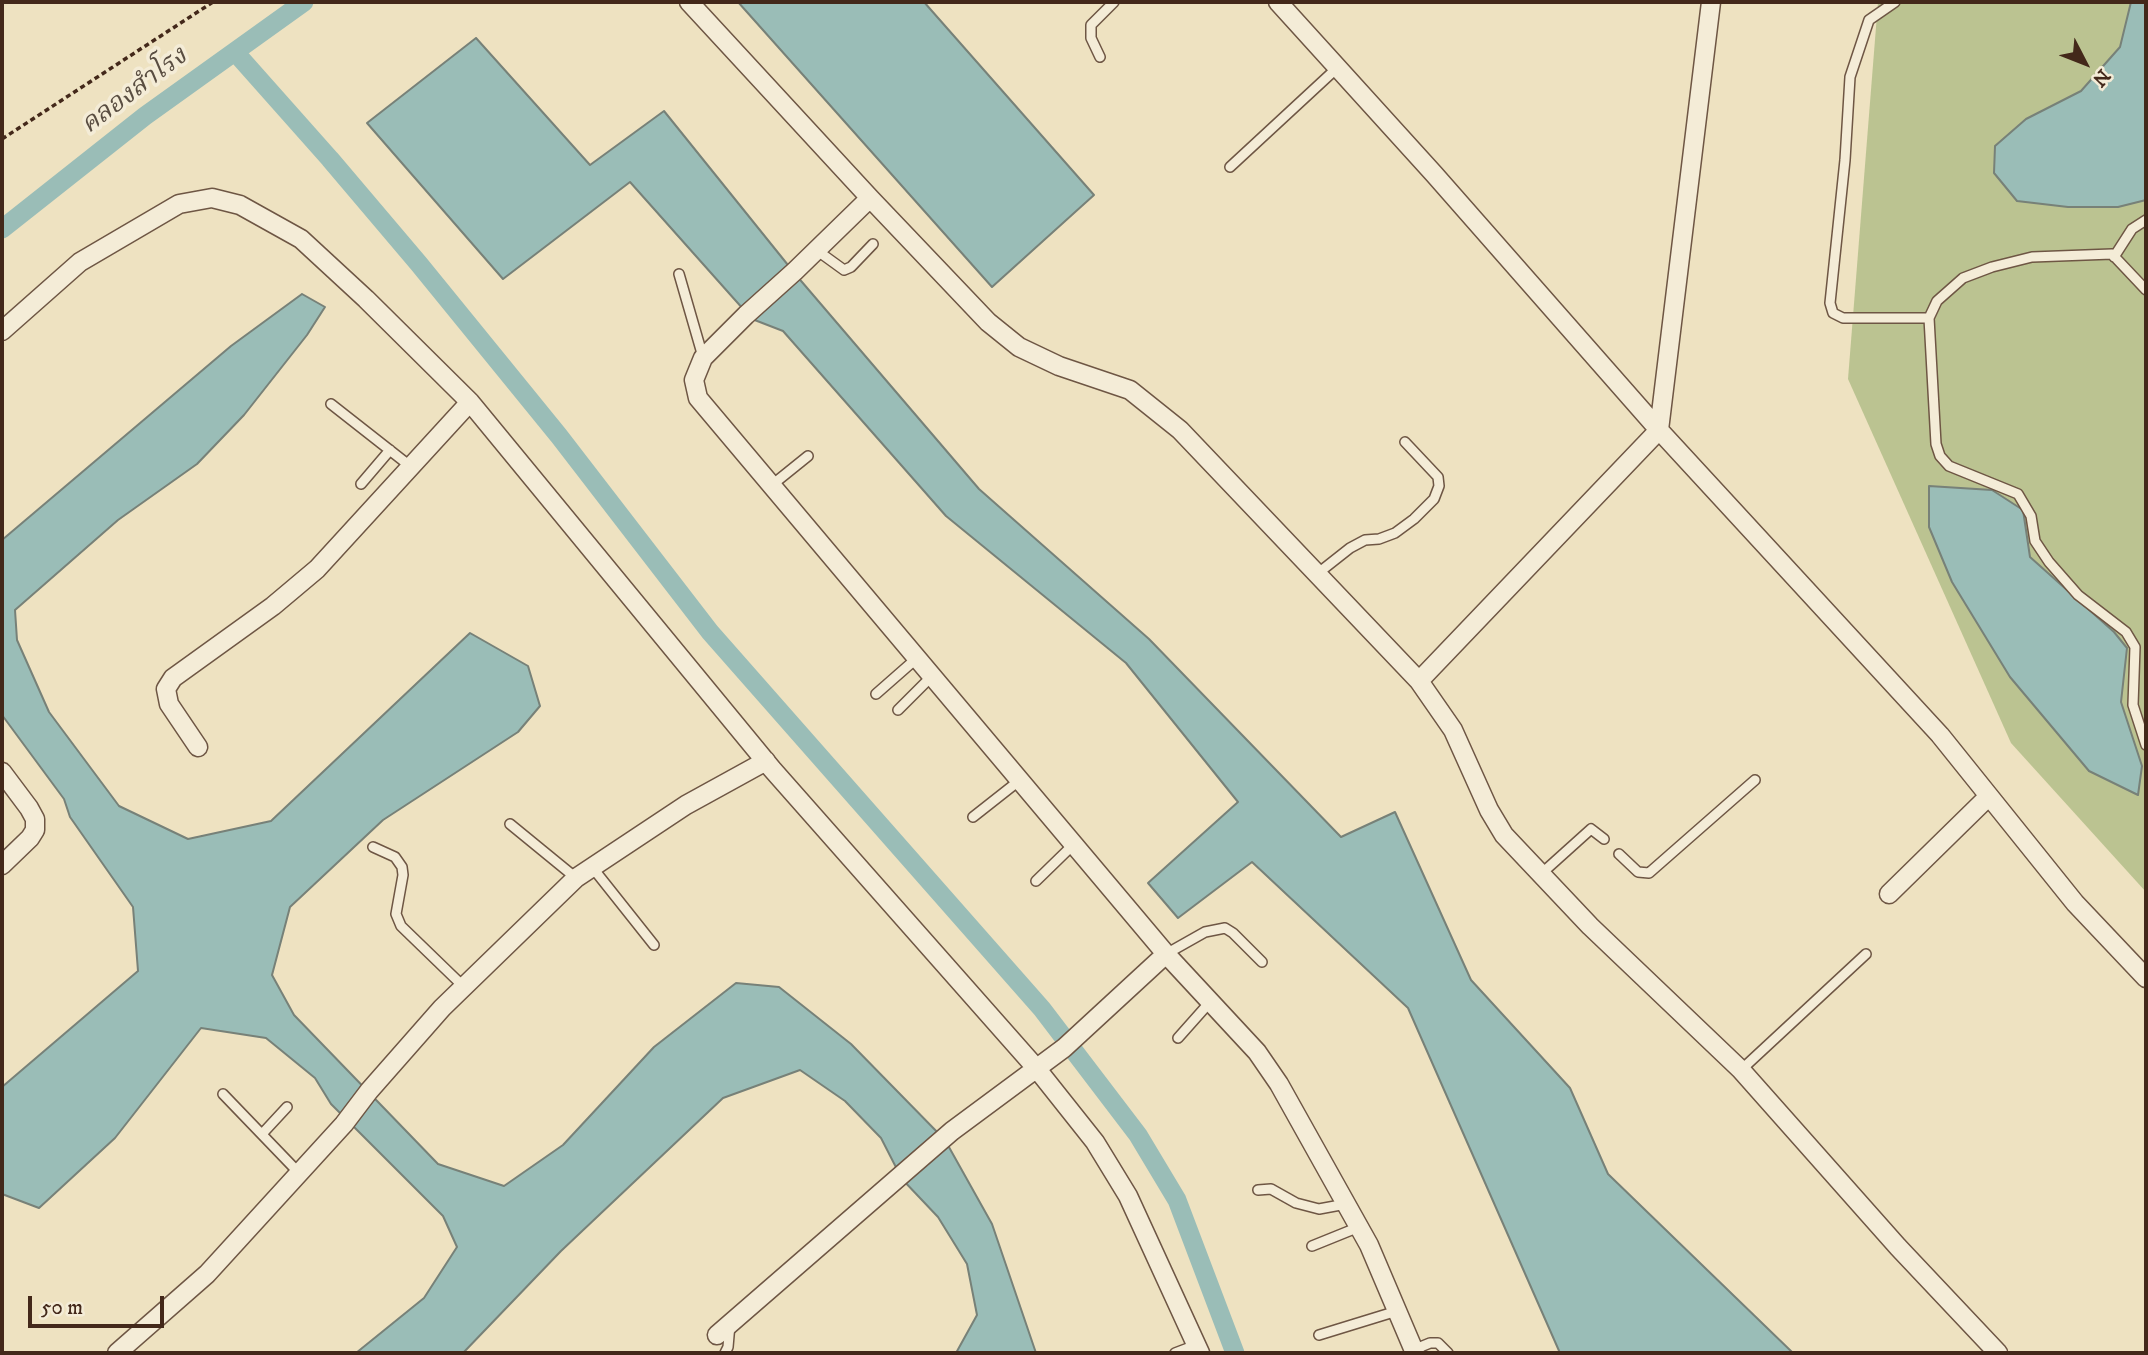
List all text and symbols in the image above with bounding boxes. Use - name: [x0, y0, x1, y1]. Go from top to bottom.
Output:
- north arrow: [2050, 28, 2120, 98]
- water label: คลองสำโรง: [76, 42, 194, 142]
- text: N: [2087, 64, 2115, 91]
- scale bar: [32, 1282, 168, 1326]
- text: 50 m: [41, 1295, 83, 1321]

